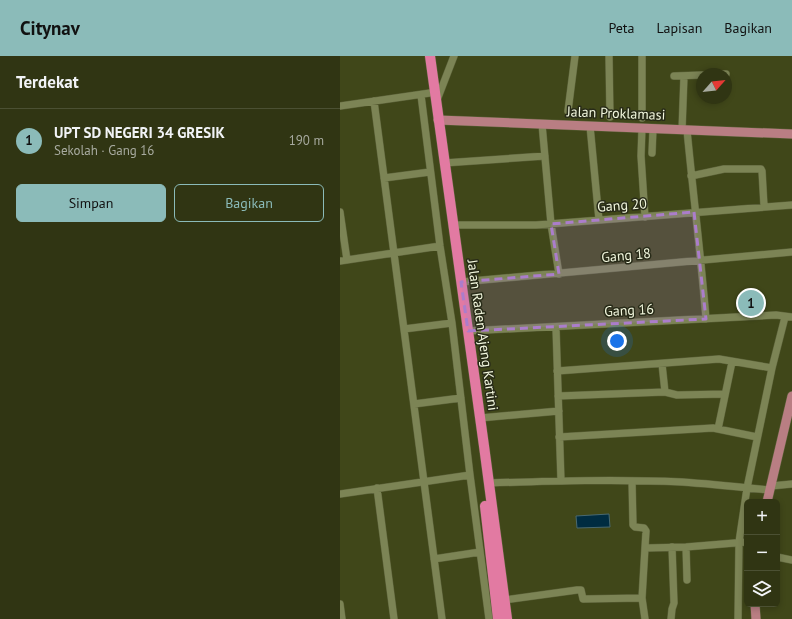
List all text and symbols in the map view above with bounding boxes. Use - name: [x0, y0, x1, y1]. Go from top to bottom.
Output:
- text: Citynav: [20, 16, 80, 40]
- text: Peta: [608, 19, 635, 37]
- text: Lapisan: [657, 19, 702, 37]
- text: Bagikan: [724, 19, 772, 37]
- north arrow: [696, 68, 732, 104]
- text: Terdekat: [16, 71, 79, 93]
- street label: Jalan Proklamasi: [565, 102, 666, 124]
- text: UPT SD NEGERI 34 GRESIK: [54, 123, 225, 142]
- text: 1: [25, 132, 33, 149]
- text: 190 m: [289, 132, 324, 149]
- text: Sekolah · Gang 16: [54, 142, 154, 159]
- button: Simpan: [16, 184, 166, 222]
- button: Bagikan: [174, 184, 324, 222]
- street label: Gang 20: [597, 194, 648, 216]
- street label: Gang 18: [600, 244, 652, 266]
- street label: Jalan Raden Ajeng Kartini: [463, 257, 503, 412]
- pin: 1: [738, 288, 764, 318]
- street label: Gang 16: [604, 300, 654, 320]
- your location: [607, 331, 627, 351]
- map controls: [744, 499, 780, 607]
- button: +: [744, 499, 780, 535]
- button: −: [744, 535, 780, 571]
- button: layers: [744, 571, 780, 607]

